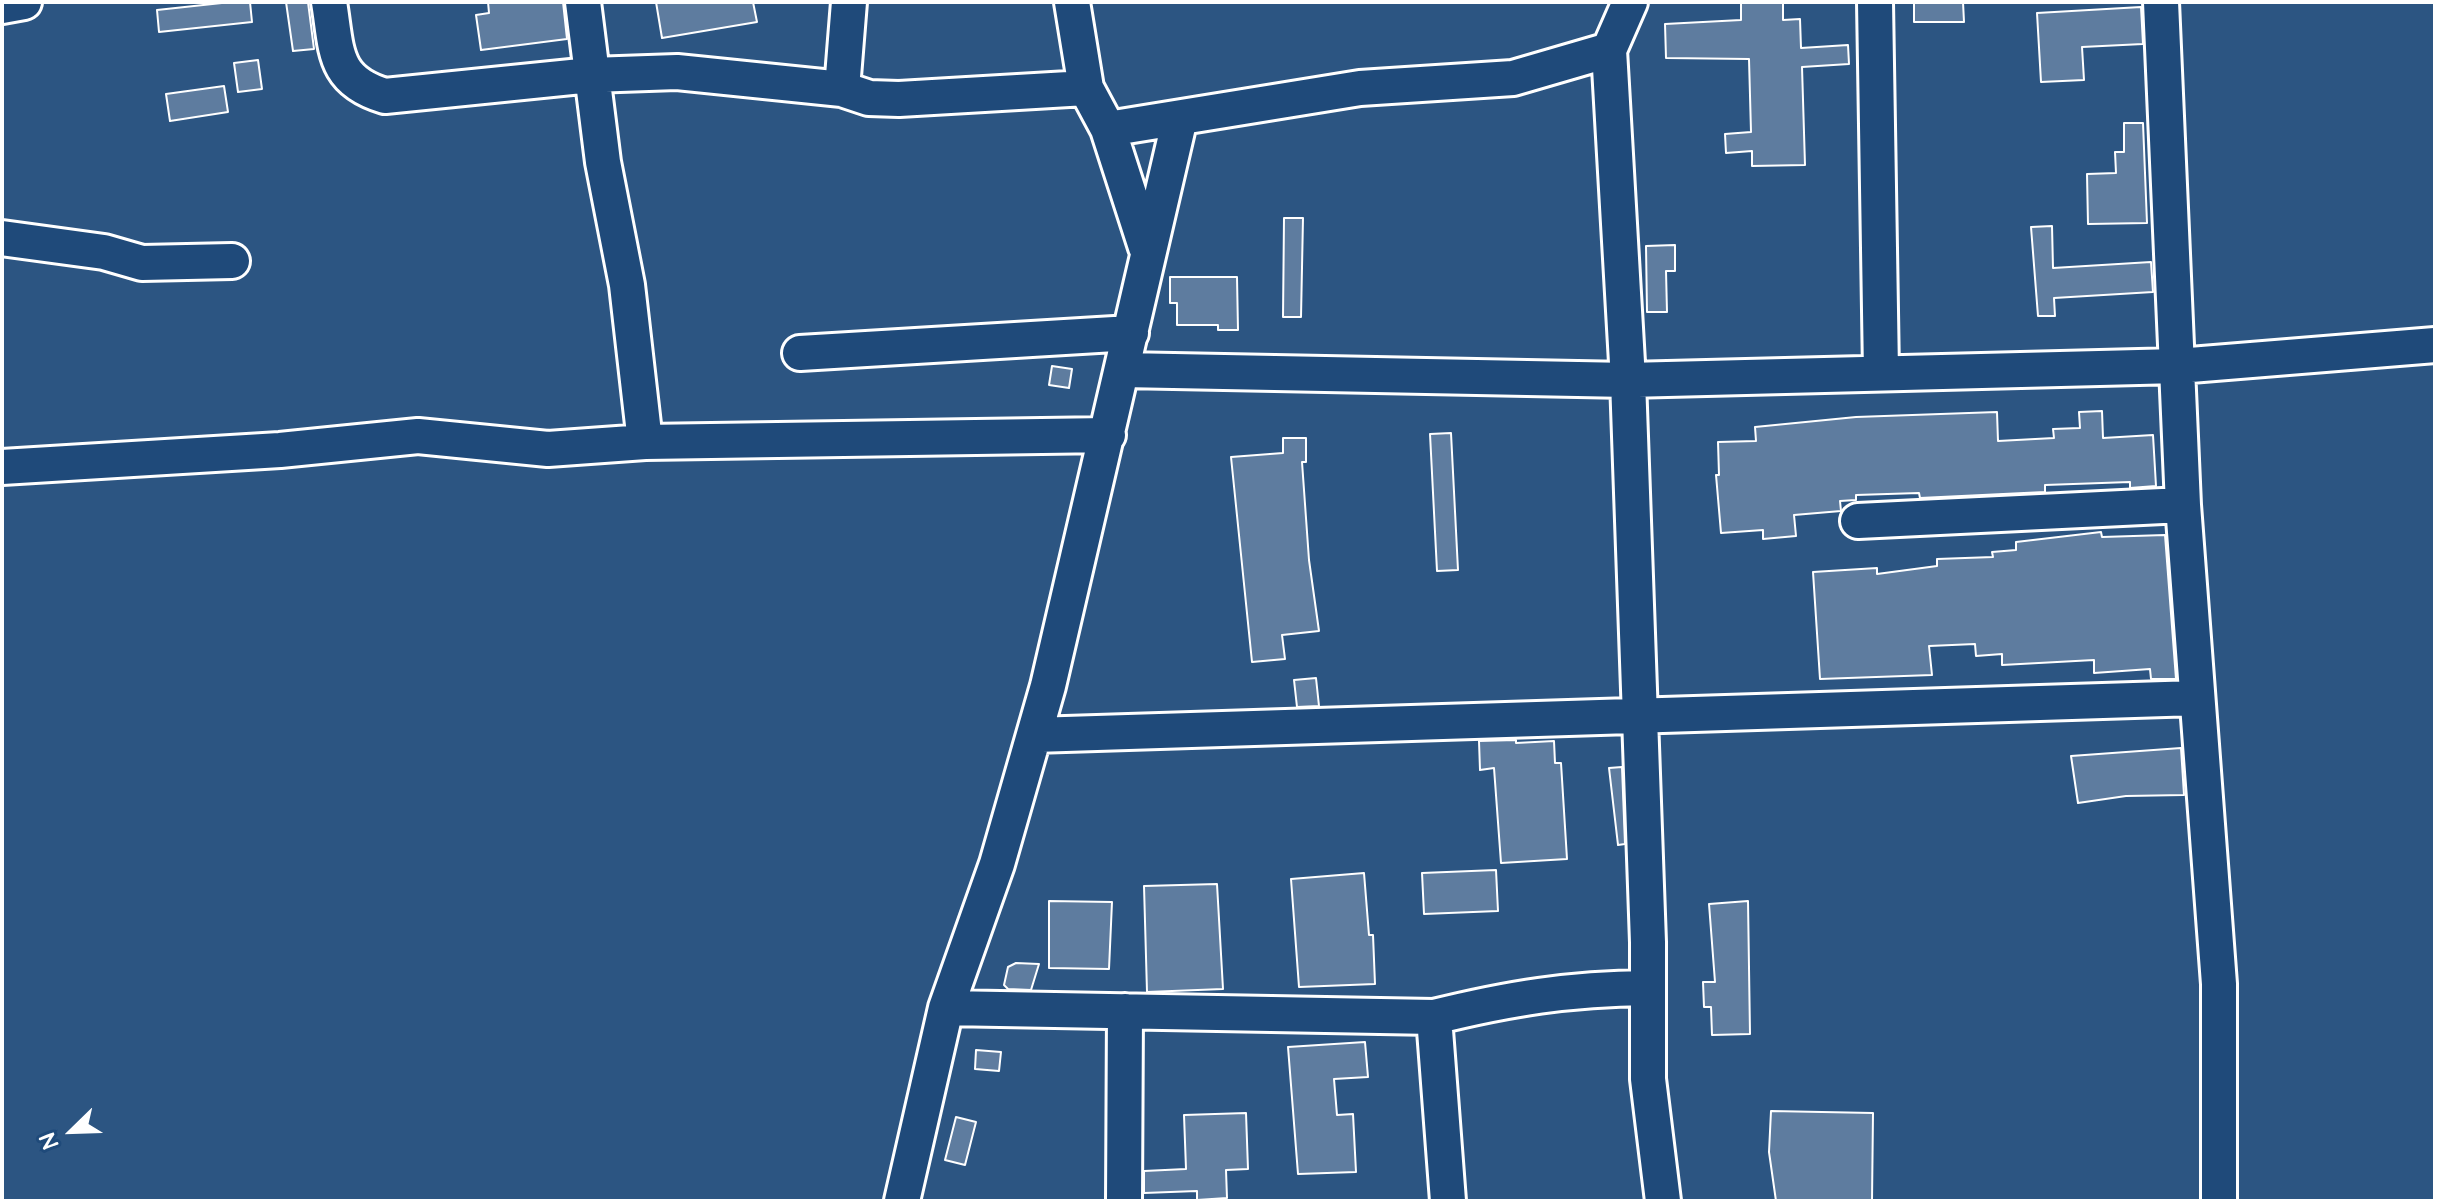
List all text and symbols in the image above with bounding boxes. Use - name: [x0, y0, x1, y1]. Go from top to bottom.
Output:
- north arrow: [32, 1091, 112, 1171]
- text: N: [32, 1128, 66, 1153]

